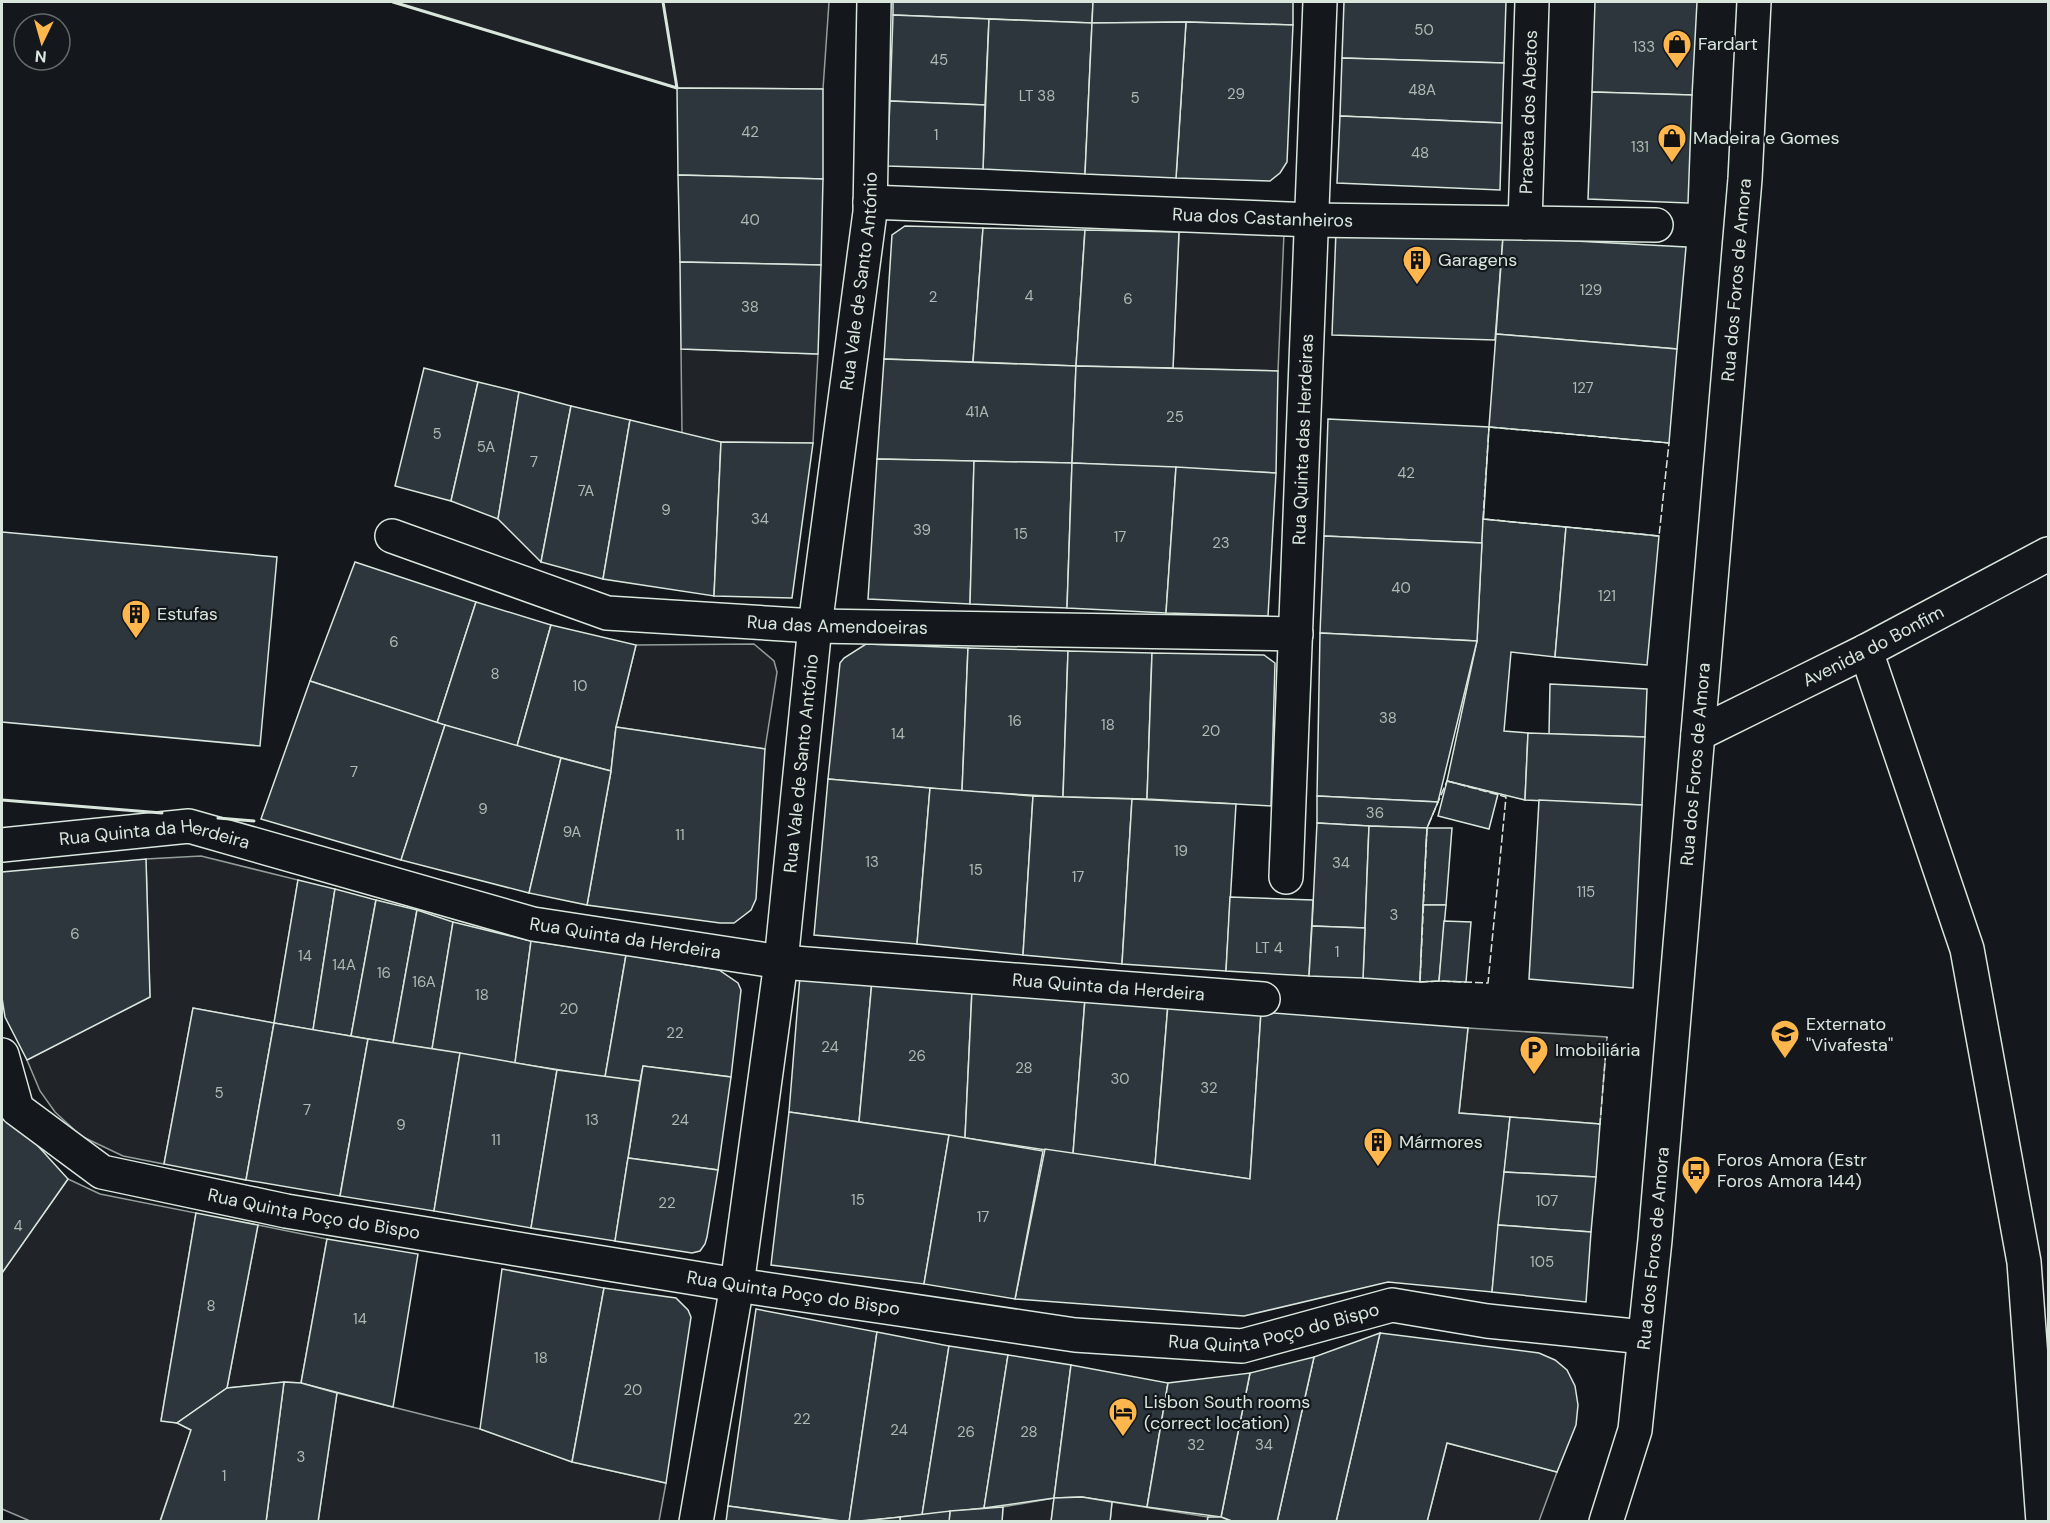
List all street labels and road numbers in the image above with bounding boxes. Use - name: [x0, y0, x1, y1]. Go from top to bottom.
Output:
- street label: Praceta dos Abetos: [1514, 30, 1543, 195]
- street label: Rua Vale de Santo António: [834, 172, 883, 392]
- street label: Rua dos Foros de Amora: [1716, 177, 1757, 382]
- street label: Rua dos Castanheiros: [1172, 202, 1353, 233]
- street label: Rua Quinta das Herdeiras: [1287, 333, 1319, 545]
- street label: Avenida do Bonfim: [1799, 600, 1948, 692]
- street label: Rua das Amendoeiras: [746, 610, 928, 640]
- street label: Rua Vale de Santo António: [778, 653, 824, 874]
- street label: Rua dos Foros de Amora: [1675, 662, 1716, 867]
- street label: Rua Quinta da Herdeira: [58, 814, 253, 855]
- street label: Rua Quinta da Herdeira: [528, 912, 723, 965]
- street label: Rua Quinta da Herdeira: [1011, 968, 1206, 1007]
- street label: Rua dos Foros de Amora: [1632, 1146, 1675, 1351]
- street label: Rua Quinta Poço do Bispo: [206, 1183, 422, 1245]
- street label: Rua Quinta Poço do Bispo: [685, 1265, 902, 1321]
- street label: Rua Quinta Poço do Bispo: [1168, 1297, 1382, 1358]

